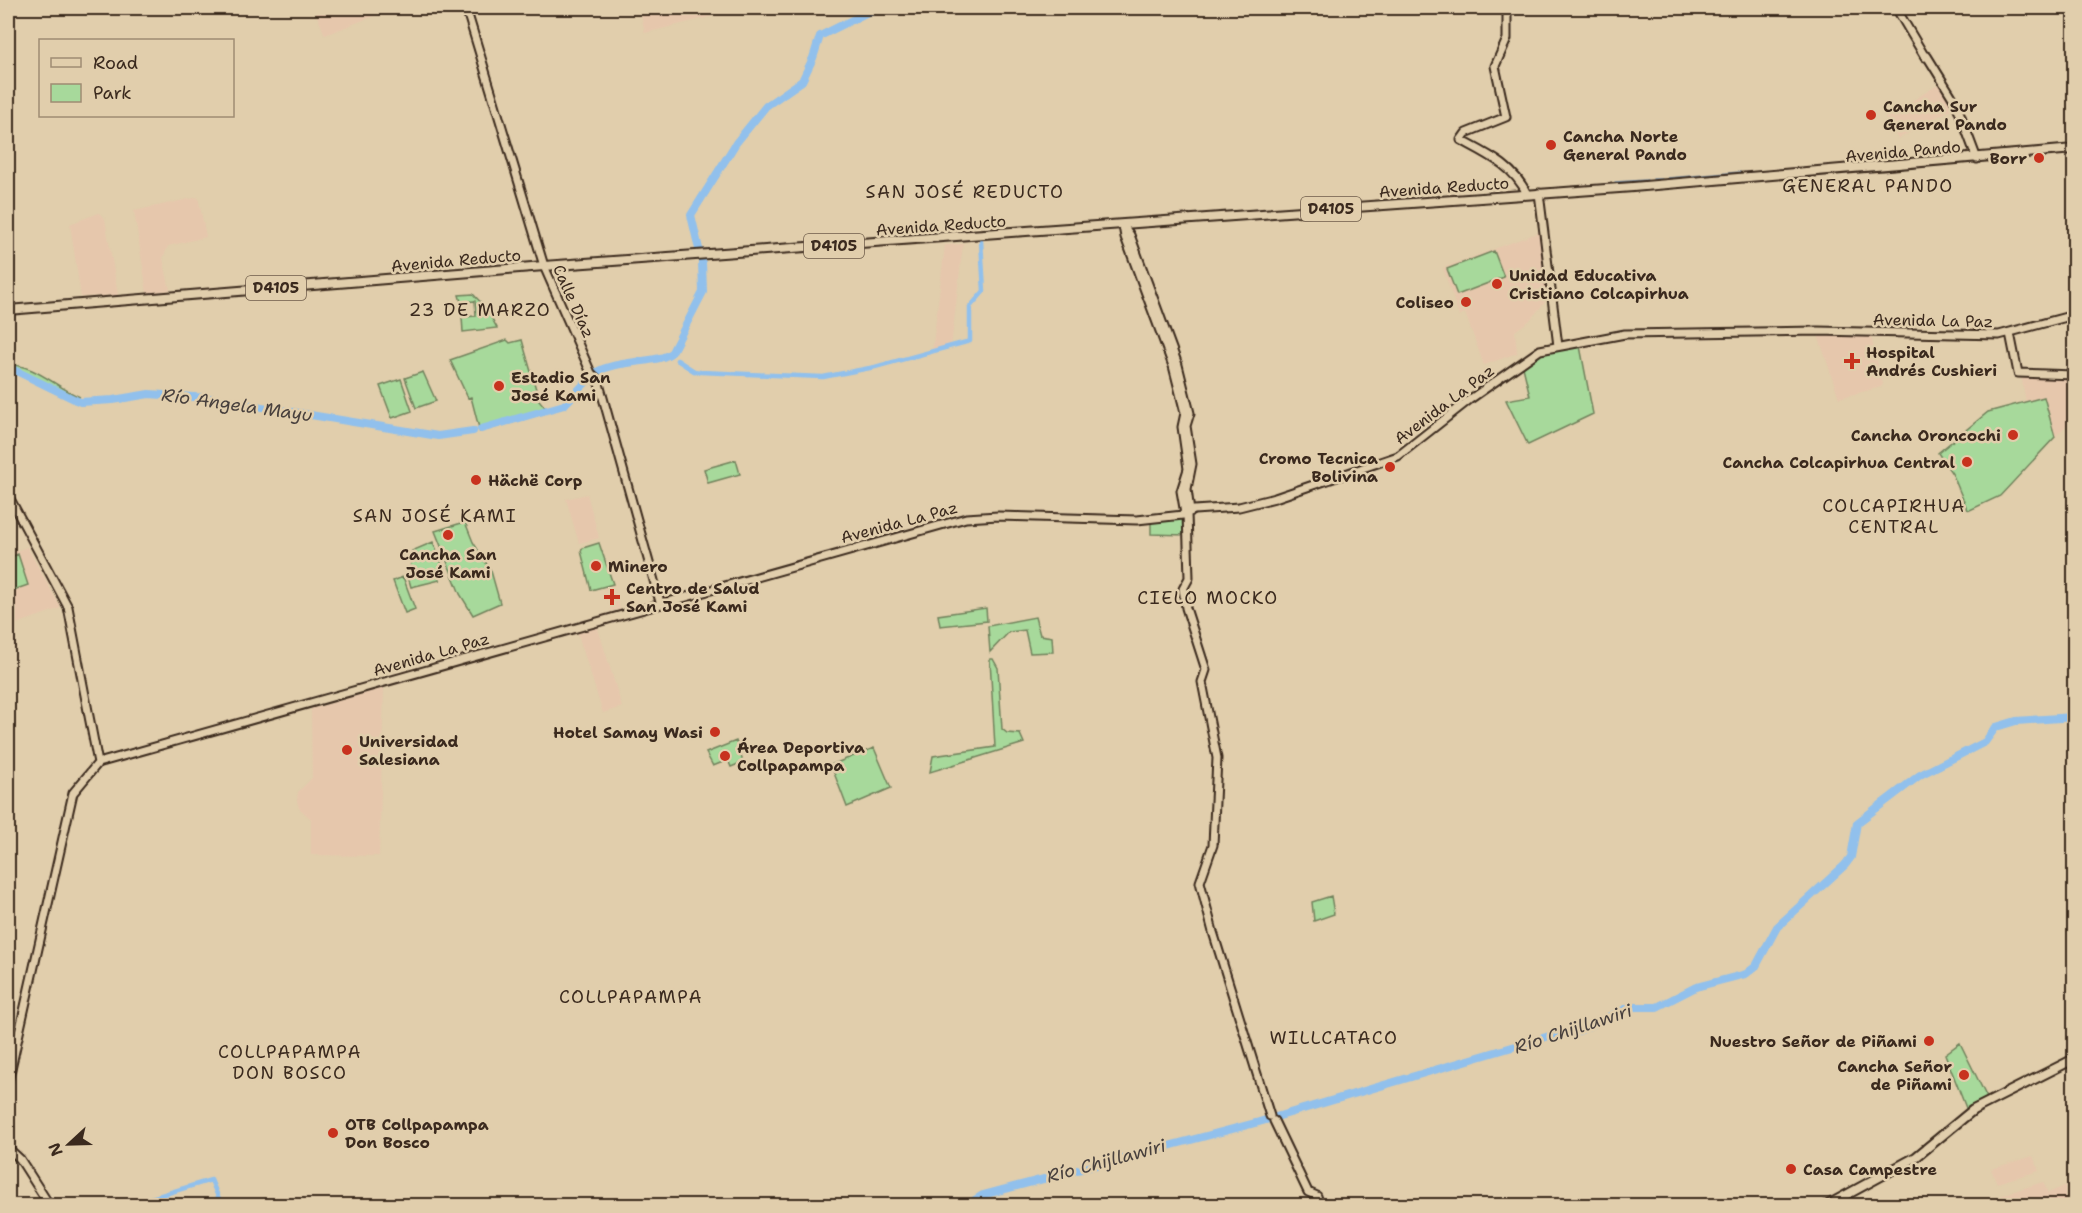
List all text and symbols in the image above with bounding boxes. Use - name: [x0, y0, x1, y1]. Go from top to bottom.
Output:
- legend: [39, 39, 234, 117]
- text: Road: [93, 51, 138, 75]
- text: Park: [93, 81, 132, 105]
- place label: Cancha Sur General Pando: [1883, 96, 2007, 135]
- marker: Cancha Sur General Pando: [1864, 108, 1878, 122]
- place label: Cancha Norte General Pando: [1563, 126, 1687, 165]
- street label: Avenida Pando: [1844, 136, 1962, 167]
- marker: Cancha Norte General Pando: [1544, 138, 1558, 152]
- place label: Borr: [1990, 148, 2027, 169]
- marker: Borr: [2032, 151, 2046, 165]
- street label: Avenida Reducto: [1378, 172, 1510, 203]
- district label: GENERAL PANDO: [1782, 174, 1954, 198]
- district label: SAN JOSÉ REDUCTO: [866, 180, 1064, 204]
- road number: D4105: [1301, 197, 1361, 221]
- street label: Avenida Reducto: [875, 210, 1007, 241]
- road number: D4105: [804, 234, 864, 258]
- street label: Avenida Reducto: [390, 244, 522, 277]
- street label: Calle Díaz: [548, 261, 599, 341]
- place label: Unidad Educativa Cristiano Colcapirhua: [1509, 265, 1689, 304]
- road number: D4105: [246, 276, 306, 300]
- marker: Unidad Educativa Cristiano Colcapirhua: [1490, 277, 1504, 291]
- place label: Coliseo: [1396, 292, 1454, 313]
- marker: Coliseo: [1459, 295, 1473, 309]
- district label: 23 DE MARZO: [409, 298, 551, 322]
- street label: Avenida La Paz: [1873, 309, 1993, 332]
- place label: Hospital Andrés Cushieri: [1866, 342, 1997, 381]
- marker: Hospital Andrés Cushieri: [1843, 352, 1861, 370]
- street label: Avenida La Paz: [1390, 360, 1499, 449]
- place label: Estadio San José Kami: [511, 367, 611, 406]
- marker: Estadio San José Kami: [492, 379, 506, 393]
- water label: Río Angela Mayu: [160, 383, 314, 427]
- place label: Cancha Oroncochi: [1851, 425, 2001, 446]
- marker: Cancha Oroncochi: [2006, 428, 2020, 442]
- place label: Cromo Tecnica Bolivina: [1259, 448, 1378, 487]
- place label: Cancha Colcapirhua Central: [1722, 452, 1955, 473]
- marker: Cancha Colcapirhua Central: [1960, 455, 1974, 469]
- marker: Cromo Tecnica Bolivina: [1383, 460, 1397, 474]
- place label: Hächë Corp: [488, 470, 583, 491]
- marker: Hächë Corp: [469, 473, 483, 487]
- district label: COLCAPIRHUA CENTRAL: [1822, 494, 1966, 539]
- street label: Avenida La Paz: [838, 497, 960, 548]
- district label: SAN JOSÉ KAMI: [353, 504, 517, 528]
- marker: Cancha San José Kami: [441, 528, 455, 542]
- place label: Cancha San José Kami: [399, 544, 497, 583]
- place label: Minero: [608, 556, 668, 577]
- marker: Minero: [589, 559, 603, 573]
- place label: Centro de Salud San José Kami: [626, 578, 760, 617]
- district label: CIELO MOCKO: [1137, 586, 1279, 610]
- marker: Centro de Salud San José Kami: [603, 588, 621, 606]
- street label: Avenida La Paz: [371, 628, 492, 681]
- place label: Hotel Samay Wasi: [553, 722, 703, 743]
- marker: Hotel Samay Wasi: [708, 725, 722, 739]
- place label: Universidad Salesiana: [359, 731, 458, 770]
- place label: Área Deportiva Collpapampa: [737, 737, 865, 776]
- marker: Universidad Salesiana: [340, 743, 354, 757]
- marker: Área Deportiva Collpapampa: [718, 749, 732, 763]
- district label: COLLPAPAMPA: [559, 985, 703, 1009]
- water label: Río Chijllawiri: [1511, 998, 1636, 1059]
- district label: WILLCATACO: [1270, 1026, 1398, 1050]
- place label: Nuestro Señor de Piñami: [1709, 1031, 1917, 1052]
- marker: Nuestro Señor de Piñami: [1922, 1034, 1936, 1048]
- district label: COLLPAPAMPA DON BOSCO: [218, 1040, 362, 1085]
- place label: Cancha Señor de Piñami: [1837, 1056, 1952, 1095]
- marker: Cancha Señor de Piñami: [1957, 1068, 1971, 1082]
- north arrow: [39, 1114, 99, 1174]
- place label: OTB Collpapampa Don Bosco: [345, 1114, 489, 1153]
- marker: OTB Collpapampa Don Bosco: [326, 1126, 340, 1140]
- water label: Río Chijllawiri: [1044, 1133, 1169, 1188]
- text: N: [43, 1140, 68, 1159]
- place label: Casa Campestre: [1803, 1159, 1937, 1180]
- marker: Casa Campestre: [1784, 1162, 1798, 1176]

